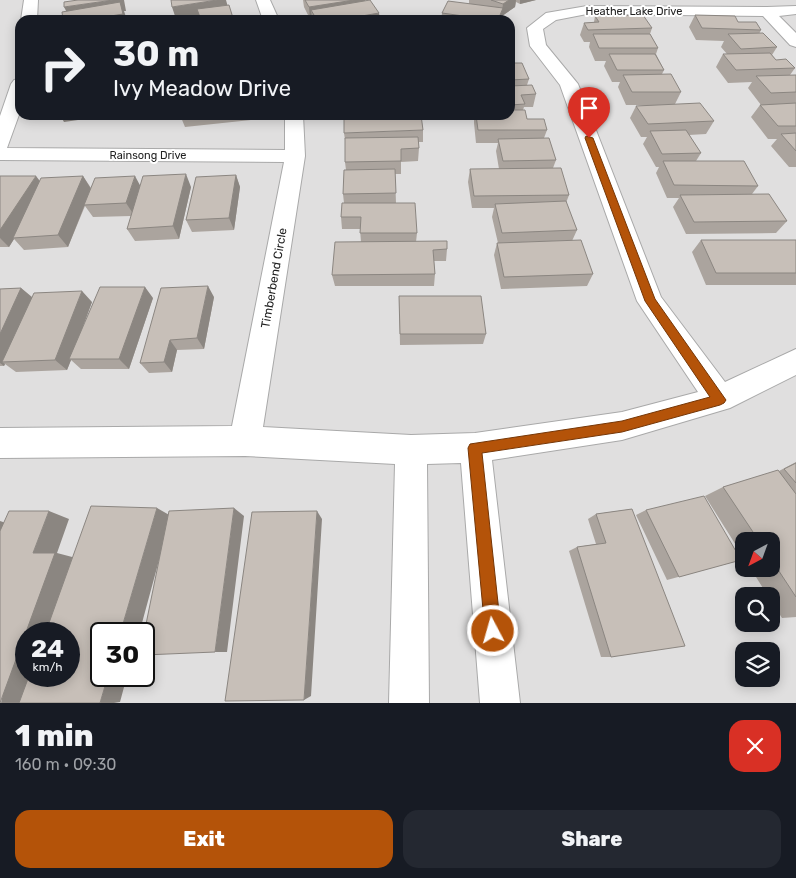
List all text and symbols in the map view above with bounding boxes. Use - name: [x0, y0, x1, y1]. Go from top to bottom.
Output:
- street label: Heather Lake Drive: [586, 5, 682, 18]
- text: 30 m: [113, 33, 199, 75]
- icon: right: [30, 35, 95, 100]
- text: Ivy Meadow Drive: [113, 75, 291, 102]
- pin: [568, 87, 610, 138]
- icon: arrive: [575, 94, 603, 122]
- street label: Rainsong Drive: [110, 149, 186, 162]
- street label: Timberbend Circle: [258, 226, 290, 329]
- north arrow: [735, 532, 780, 578]
- map controls: [735, 532, 780, 687]
- button: search: [735, 587, 780, 632]
- position arrow: [466, 604, 518, 656]
- speed limit sign: 30: [90, 622, 155, 687]
- text: 24: [31, 634, 64, 663]
- button: layers: [735, 642, 780, 687]
- text: km/h: [33, 660, 62, 674]
- text: 1 min: [15, 718, 93, 754]
- button: close: [729, 720, 781, 772]
- text: 160 m · 09:30: [15, 755, 116, 774]
- button: Exit: [15, 810, 393, 868]
- button: Share: [403, 810, 781, 868]

